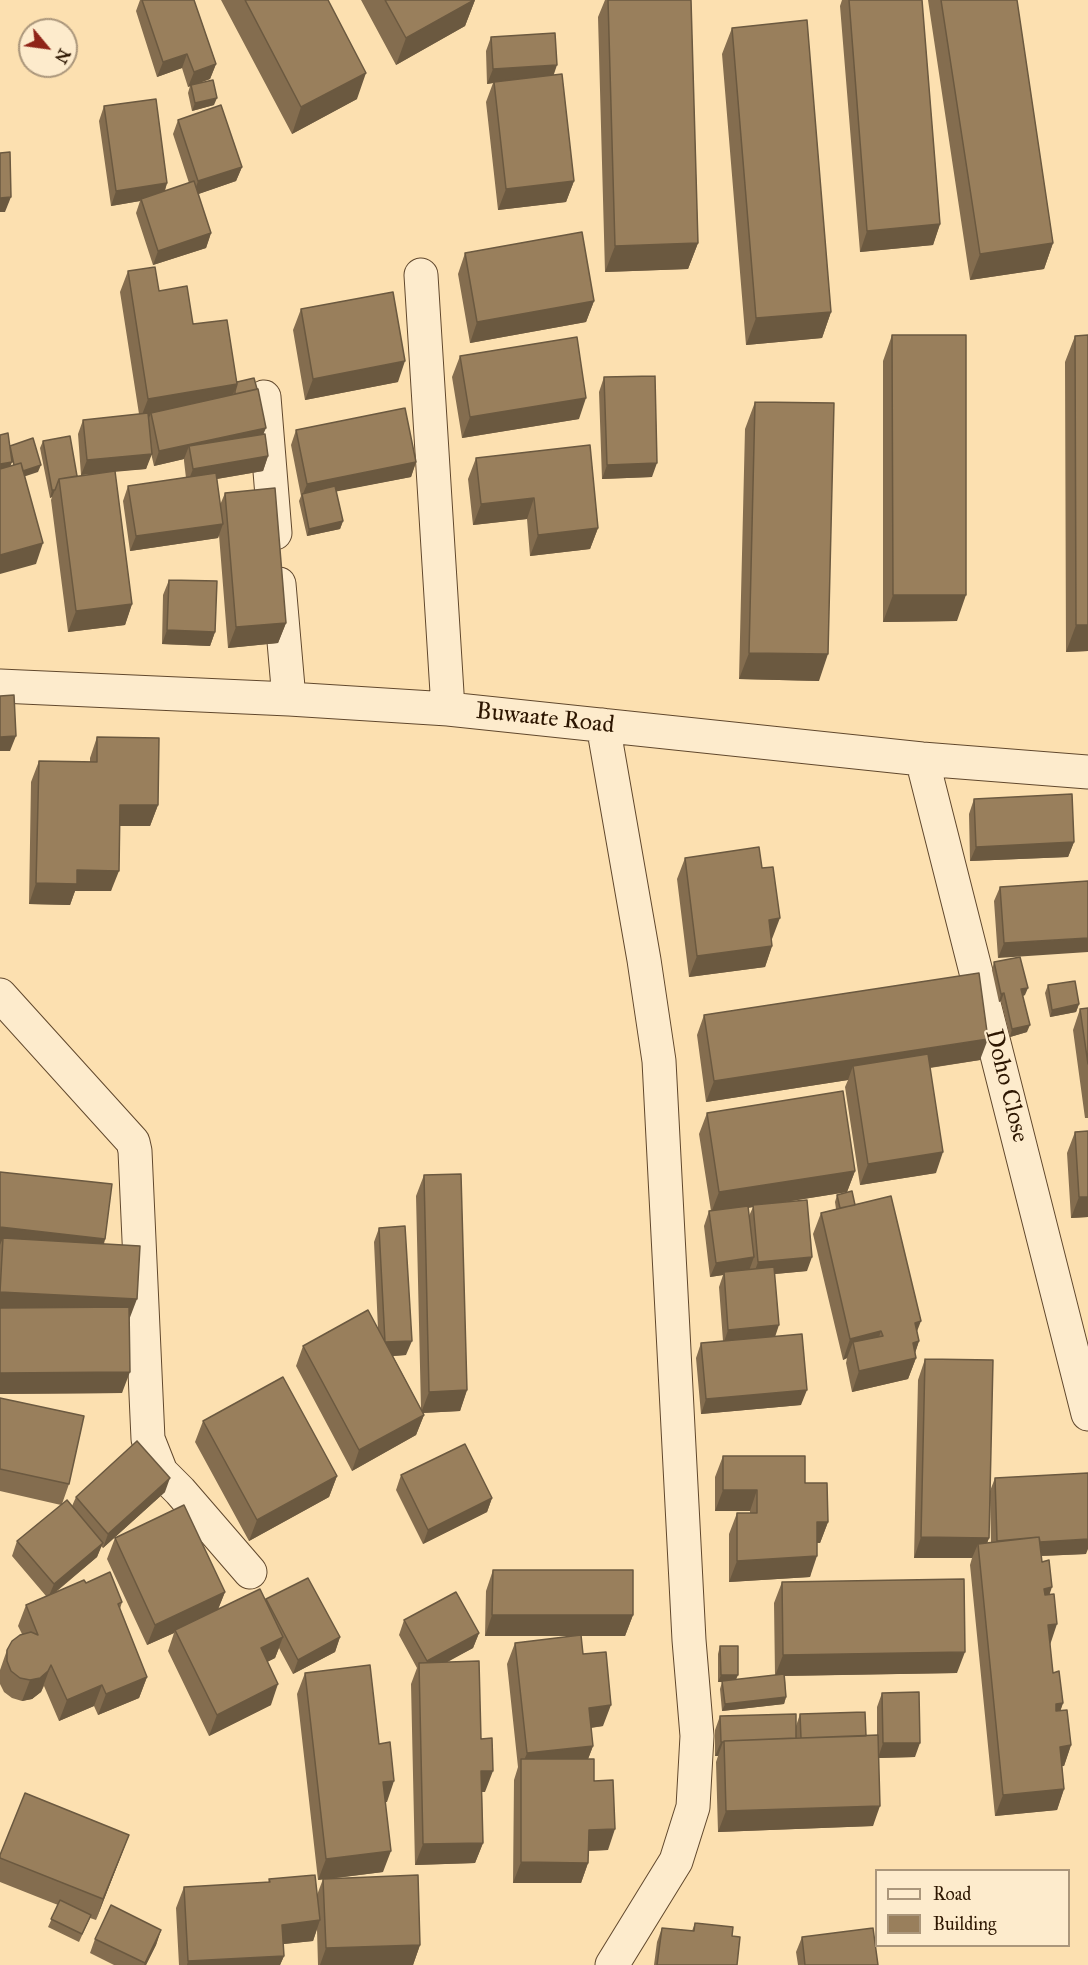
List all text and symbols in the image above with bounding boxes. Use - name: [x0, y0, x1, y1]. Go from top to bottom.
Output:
- north arrow: [18, 18, 78, 78]
- text: N: [51, 45, 74, 67]
- street label: Buwaate Road: [474, 697, 616, 741]
- street label: Doho Close: [978, 1026, 1034, 1146]
- legend: [875, 1869, 1070, 1947]
- text: Road: [933, 1883, 971, 1905]
- text: Building: [933, 1913, 996, 1935]

